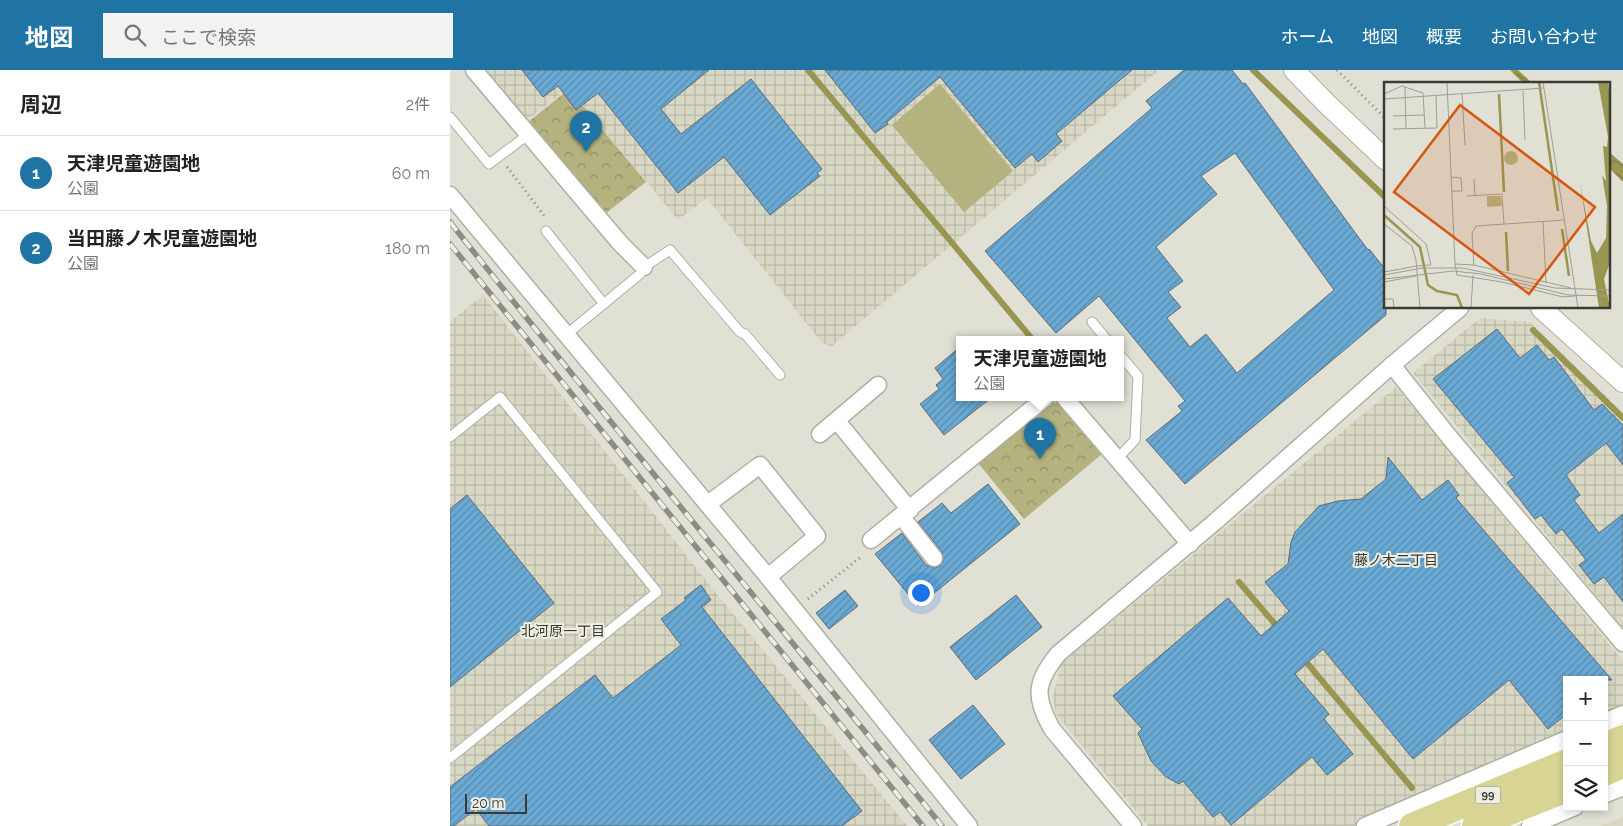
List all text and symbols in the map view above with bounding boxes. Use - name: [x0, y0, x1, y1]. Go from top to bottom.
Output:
- search box: [103, 13, 453, 58]
- icon: search: [121, 21, 149, 49]
- text: 地図: [25, 23, 73, 52]
- text: ここで検索: [161, 26, 256, 48]
- text: ホーム: [1281, 26, 1334, 47]
- text: 地図: [1362, 26, 1398, 47]
- text: 概要: [1426, 26, 1462, 47]
- text: お問い合わせ: [1490, 26, 1598, 47]
- inset map: [1384, 82, 1610, 309]
- text: 周辺: [20, 92, 62, 117]
- text: 2件: [406, 95, 430, 114]
- pin: 2: [570, 111, 602, 152]
- text: 天津児童遊園地: [67, 152, 200, 174]
- text: 1: [32, 164, 40, 183]
- text: 60 m: [392, 164, 430, 183]
- text: 公園: [67, 179, 99, 198]
- text: 当田藤ノ木児童遊園地: [67, 227, 257, 249]
- text: 2: [31, 239, 41, 258]
- text: 180 m: [385, 239, 430, 258]
- text: 公園: [67, 254, 99, 273]
- popup: [956, 336, 1124, 401]
- text: 天津児童遊園地: [973, 347, 1107, 369]
- text: 公園: [973, 374, 1006, 393]
- pin: 1: [1024, 418, 1056, 459]
- district label: 藤ノ木二丁目: [1354, 552, 1438, 568]
- your location: [908, 580, 934, 606]
- district label: 北河原一丁目: [521, 623, 605, 639]
- map controls: [1563, 676, 1608, 811]
- button: +: [1563, 676, 1608, 721]
- button: −: [1563, 721, 1608, 766]
- button: layers: [1563, 766, 1608, 811]
- road number: 99: [1476, 786, 1500, 804]
- scale bar: [465, 791, 528, 814]
- text: 20 m: [472, 795, 504, 811]

